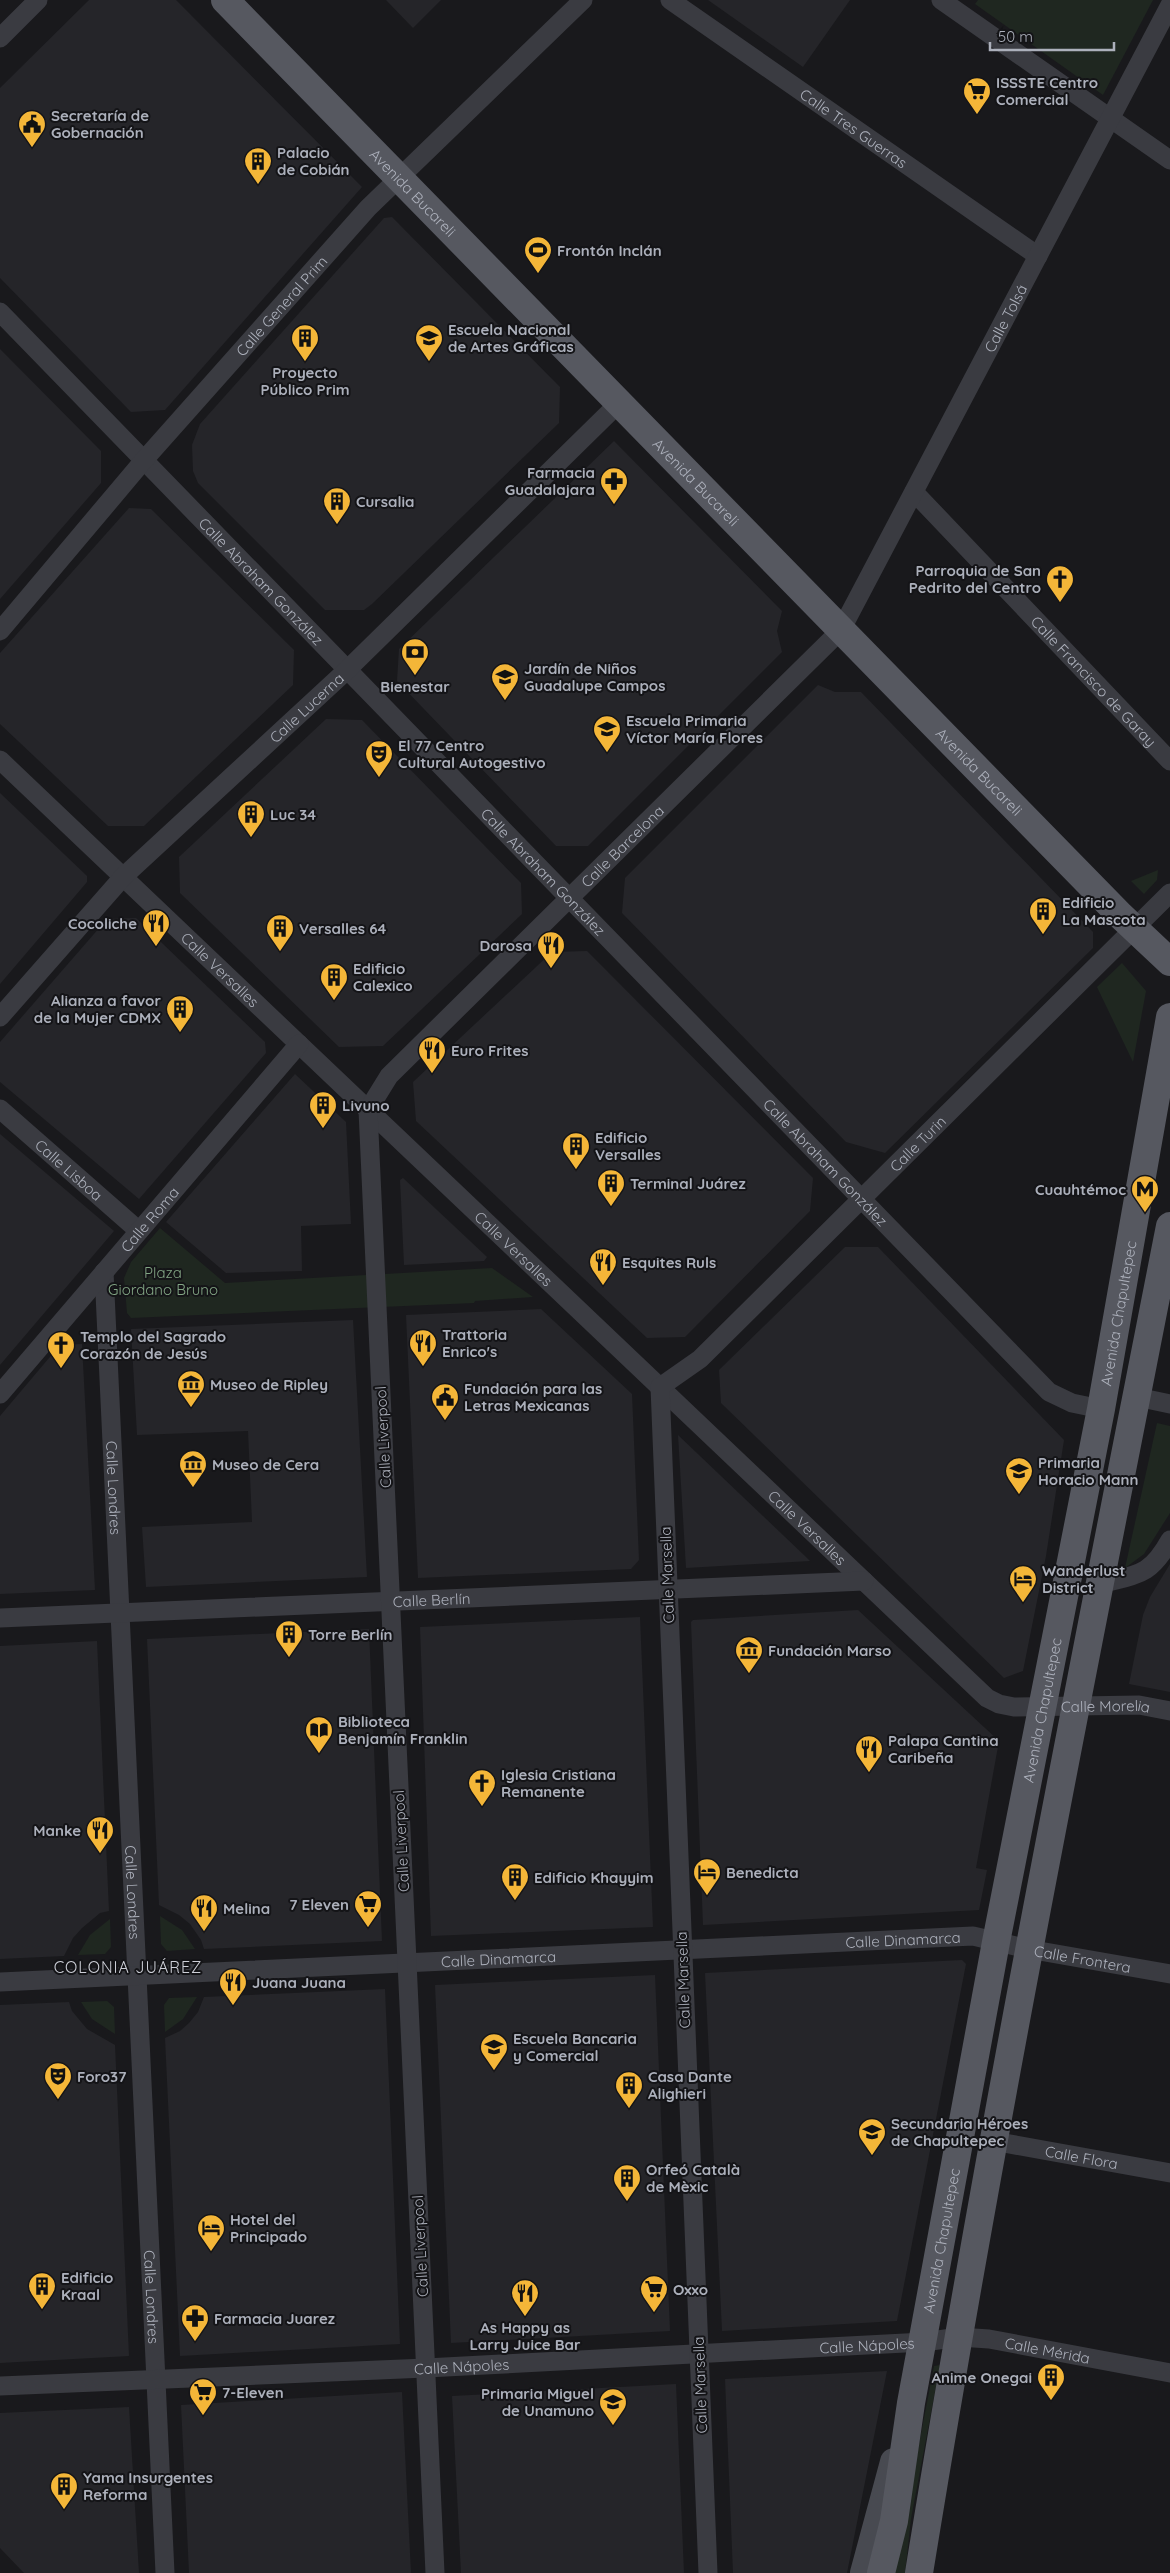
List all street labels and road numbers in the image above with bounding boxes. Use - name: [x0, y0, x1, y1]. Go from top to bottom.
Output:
- street label: Calle Tres Guerras: [797, 84, 911, 172]
- street label: Avenida Bucareli: [366, 144, 460, 240]
- street label: Calle General Prim: [231, 251, 331, 360]
- street label: Calle Tolsá: [979, 281, 1031, 355]
- street label: Avenida Bucareli: [649, 434, 744, 530]
- street label: Calle Abraham González: [195, 513, 328, 649]
- street label: Calle Francisco de Garay: [1027, 612, 1161, 751]
- street label: Calle Lucerna: [265, 668, 348, 747]
- street label: Avenida Bucareli: [932, 723, 1027, 819]
- street label: Calle Barcelona: [577, 801, 668, 891]
- street label: Calle Abraham González: [477, 804, 610, 939]
- street label: Calle Versalles: [177, 928, 263, 1011]
- street label: Calle Abraham González: [759, 1094, 892, 1230]
- street label: Calle Turin: [885, 1111, 950, 1175]
- street label: Calle Lisboa: [31, 1135, 107, 1204]
- street label: Calle Roma: [116, 1183, 183, 1256]
- street label: Calle Versalles: [471, 1207, 557, 1290]
- street label: Avenida Chapultepec: [1096, 1239, 1140, 1387]
- street label: Calle Liverpool: [371, 1385, 395, 1489]
- street label: Calle Londres: [102, 1440, 126, 1535]
- street label: Calle Versalles: [764, 1486, 851, 1569]
- street label: Calle Marsella: [656, 1526, 678, 1624]
- street label: Calle Berlín: [392, 1588, 471, 1611]
- street label: Avenida Chapultepec: [1018, 1636, 1065, 1784]
- street label: Calle Morelia: [1061, 1695, 1152, 1716]
- street label: Calle Liverpool: [389, 1789, 413, 1893]
- street label: Calle Londres: [121, 1845, 145, 1940]
- street label: Calle Dinamarca: [845, 1927, 961, 1952]
- street label: Calle Marsella: [672, 1931, 694, 2029]
- street label: Calle Frontera: [1033, 1941, 1132, 1976]
- street label: Calle Dinamarca: [440, 1946, 556, 1971]
- street label: Calle Flora: [1044, 2141, 1120, 2173]
- street label: Avenida Chapultepec: [918, 2166, 964, 2315]
- street label: Calle Liverpool: [408, 2194, 432, 2298]
- street label: Calle Londres: [140, 2249, 164, 2344]
- street label: Calle Nápoles: [819, 2333, 915, 2357]
- street label: Calle Mérida: [1003, 2333, 1092, 2367]
- street label: Calle Marsella: [689, 2336, 711, 2434]
- street label: Calle Nápoles: [414, 2354, 510, 2378]

